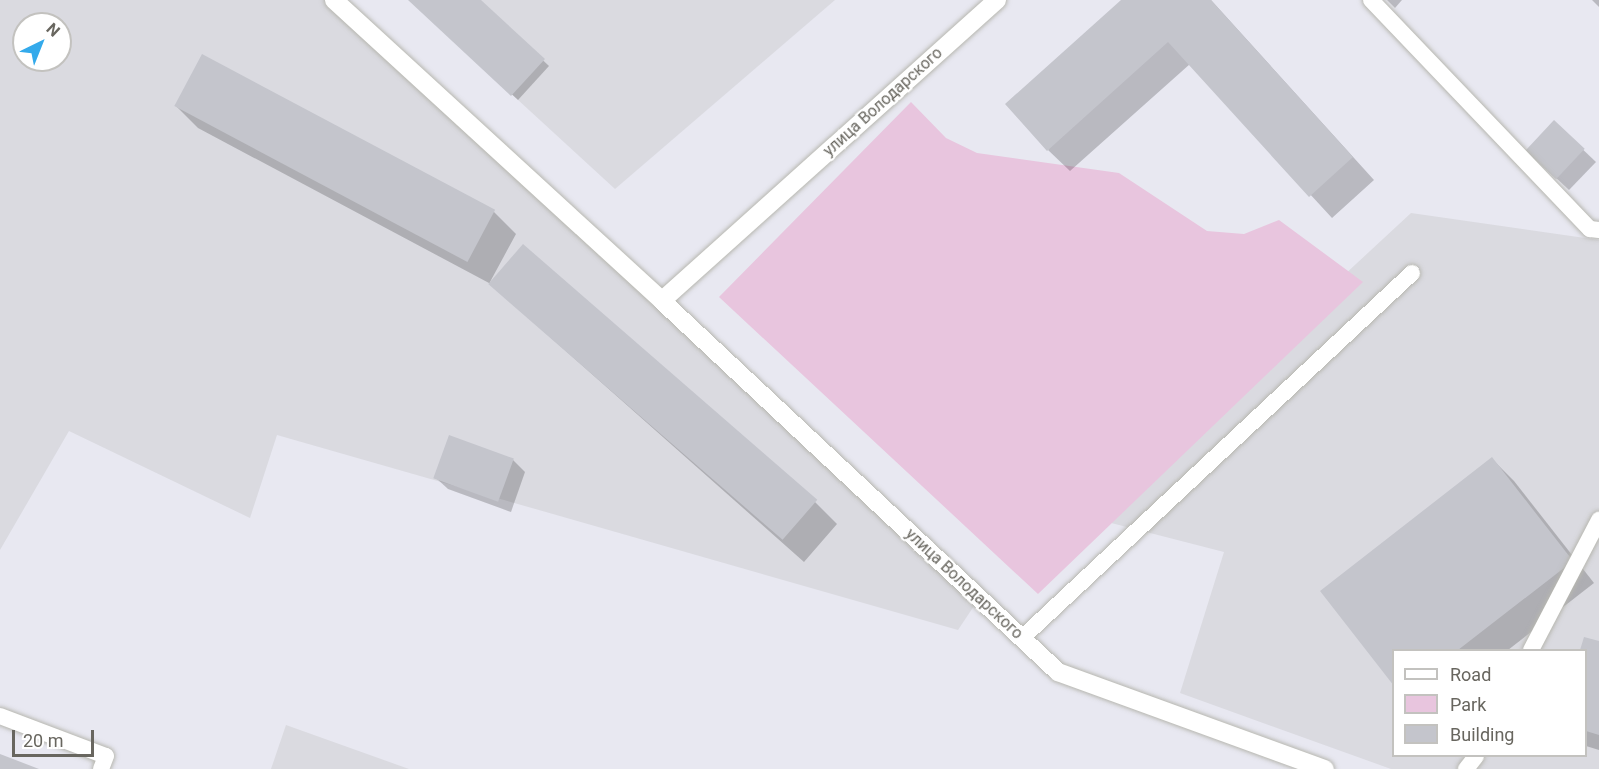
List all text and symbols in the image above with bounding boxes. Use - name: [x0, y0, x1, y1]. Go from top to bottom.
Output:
- north arrow: [12, 12, 72, 72]
- text: N: [43, 19, 64, 41]
- street label: улица Володарского: [819, 43, 947, 161]
- street label: улица Володарского: [901, 525, 1027, 643]
- legend: [1392, 649, 1587, 757]
- text: Road: [1450, 664, 1491, 685]
- text: Park: [1450, 694, 1486, 715]
- scale bar: [15, 718, 98, 756]
- text: Building: [1450, 724, 1514, 745]
- text: 20 m: [23, 730, 63, 751]

